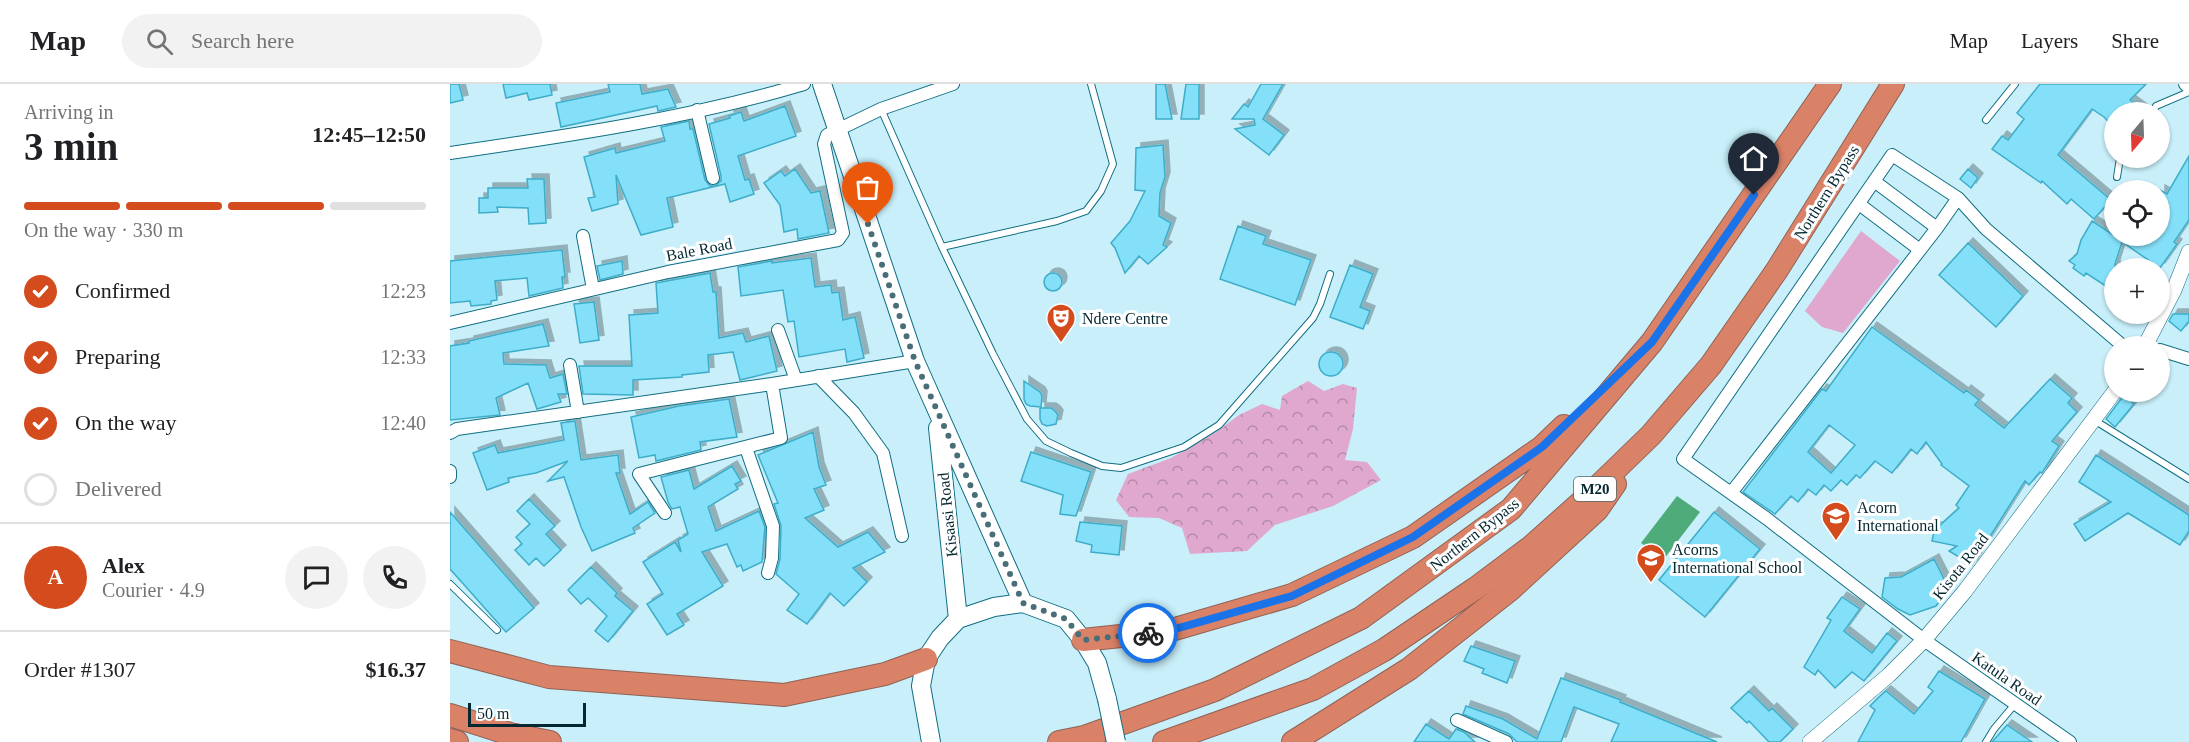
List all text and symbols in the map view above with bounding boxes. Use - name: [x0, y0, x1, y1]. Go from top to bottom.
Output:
- search box: [122, 14, 542, 68]
- text: Map: [30, 25, 86, 56]
- icon: search: [143, 25, 176, 58]
- text: Search here: [191, 28, 294, 53]
- text: Map: [1950, 29, 1988, 53]
- text: Layers: [2021, 29, 2078, 53]
- text: Share: [2111, 29, 2159, 53]
- text: Arriving in: [24, 101, 113, 123]
- north arrow: [2104, 102, 2170, 168]
- map controls: [2104, 102, 2170, 402]
- text: 12:45–12:50: [312, 122, 426, 147]
- text: 3 min: [24, 125, 118, 168]
- pin: [1728, 133, 1779, 195]
- icon: home: [1737, 142, 1770, 175]
- street label: Northern Bypass: [1791, 142, 1863, 243]
- pin: [842, 162, 893, 224]
- icon: bag: [851, 171, 884, 204]
- button: locate: [2104, 180, 2170, 246]
- text: On the way · 330 m: [24, 219, 183, 241]
- street label: Bale Road: [665, 235, 734, 264]
- button: +: [2104, 258, 2170, 324]
- icon: check: [24, 275, 57, 308]
- text: Confirmed: [75, 278, 170, 303]
- text: 12:23: [380, 280, 426, 302]
- theatre icon: Ndere Centre: [1045, 302, 1077, 344]
- place label: Ndere Centre: [1082, 310, 1168, 327]
- button: −: [2104, 336, 2170, 402]
- icon: check: [24, 341, 57, 374]
- text: Preparing: [75, 344, 161, 369]
- text: 12:33: [380, 346, 426, 368]
- icon: check: [24, 407, 57, 440]
- text: On the way: [75, 410, 176, 435]
- text: 12:40: [380, 412, 426, 434]
- street label: Kisaasi Road: [935, 472, 960, 558]
- text: Delivered: [75, 476, 162, 501]
- road number: M20: [1574, 477, 1616, 501]
- street label: Northern Bypass: [1427, 494, 1523, 575]
- place label: Acorn International: [1857, 499, 1939, 534]
- school or university icon: Acorn International: [1820, 500, 1852, 542]
- street label: Kisota Road: [1929, 530, 1992, 603]
- place label: Acorns International School: [1672, 541, 1803, 576]
- school or university icon: Acorns International School: [1635, 542, 1667, 584]
- button: chat: [285, 546, 348, 609]
- button: phone: [363, 546, 426, 609]
- text: Alex: [102, 553, 145, 578]
- text: A: [48, 564, 63, 589]
- text: Courier · 4.9: [102, 579, 205, 601]
- courier: [1118, 603, 1178, 663]
- icon: bike: [1132, 617, 1165, 650]
- street label: Katula Road: [1969, 648, 2045, 708]
- text: Order #1307: [24, 657, 136, 682]
- text: $16.37: [366, 657, 426, 682]
- scale bar: [468, 700, 586, 728]
- text: 50 m: [477, 705, 509, 722]

